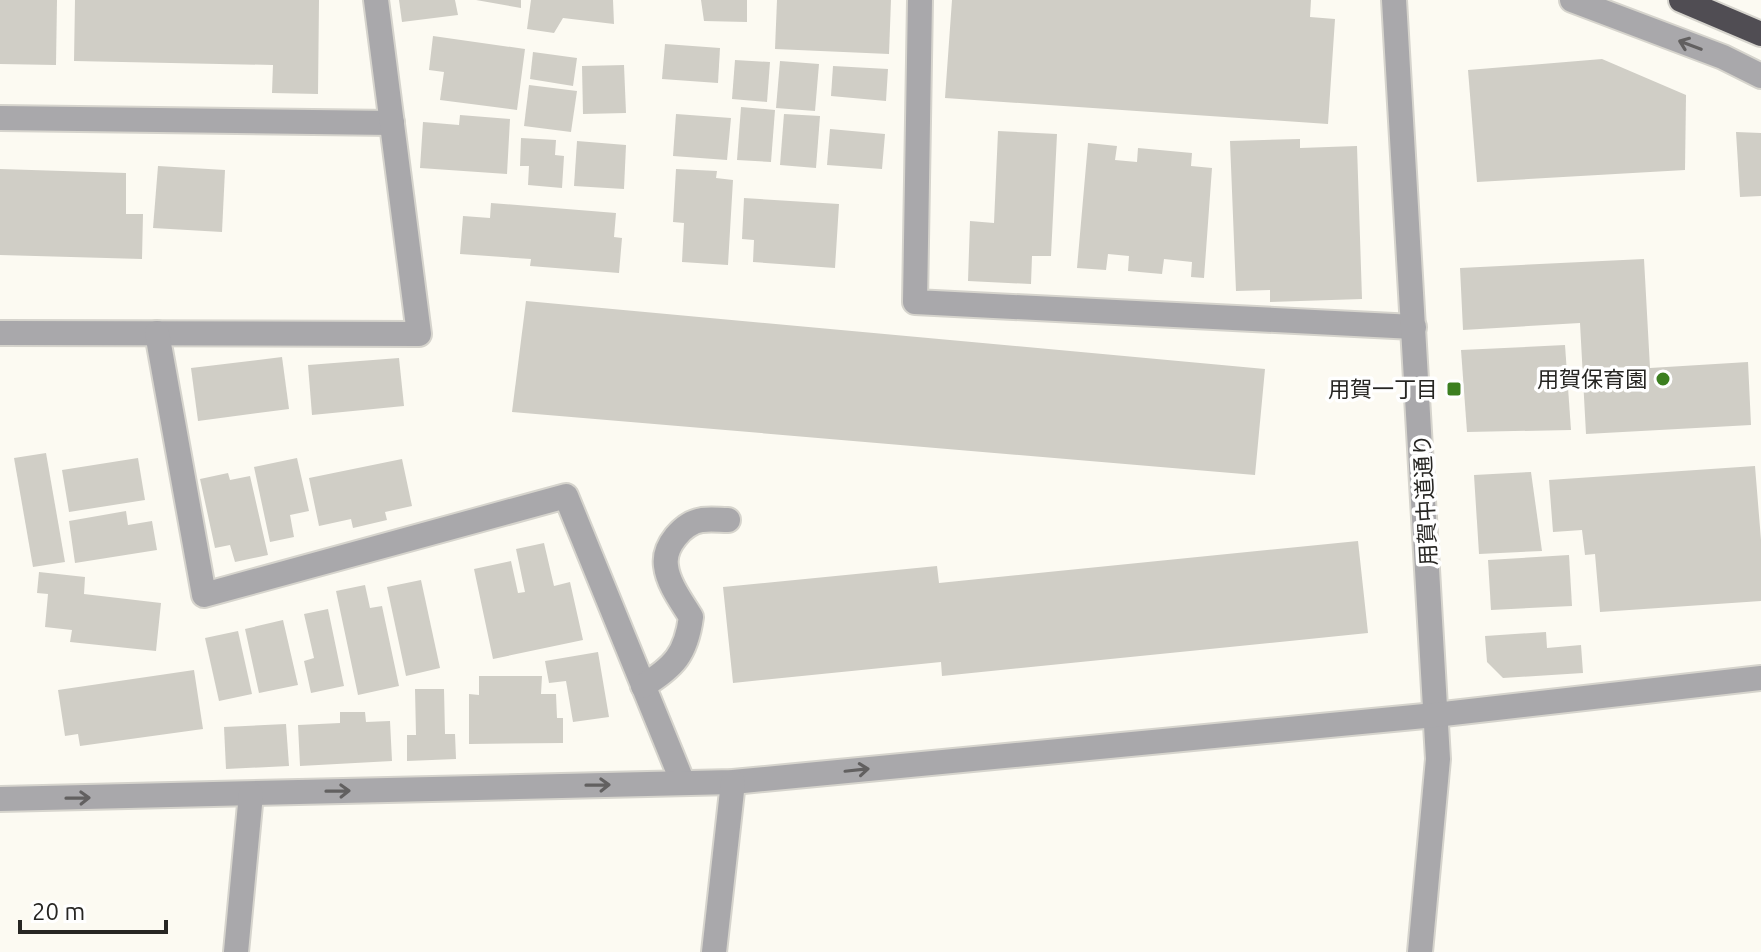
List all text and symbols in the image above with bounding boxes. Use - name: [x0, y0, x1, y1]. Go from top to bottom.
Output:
- one-way arrow: [1678, 37, 1703, 51]
- place label: 用賀保育園: [1537, 366, 1647, 391]
- marker: 用賀保育園: [1654, 370, 1672, 388]
- place label: 用賀一丁目: [1328, 376, 1438, 401]
- marker: 用賀一丁目: [1445, 380, 1463, 398]
- street label: 用賀中道通り: [1409, 433, 1440, 567]
- one-way arrow: [843, 763, 870, 778]
- one-way arrow: [584, 778, 611, 793]
- one-way arrow: [324, 784, 351, 799]
- one-way arrow: [64, 790, 91, 805]
- scale bar: [20, 884, 166, 934]
- text: 20 m: [32, 898, 85, 925]

